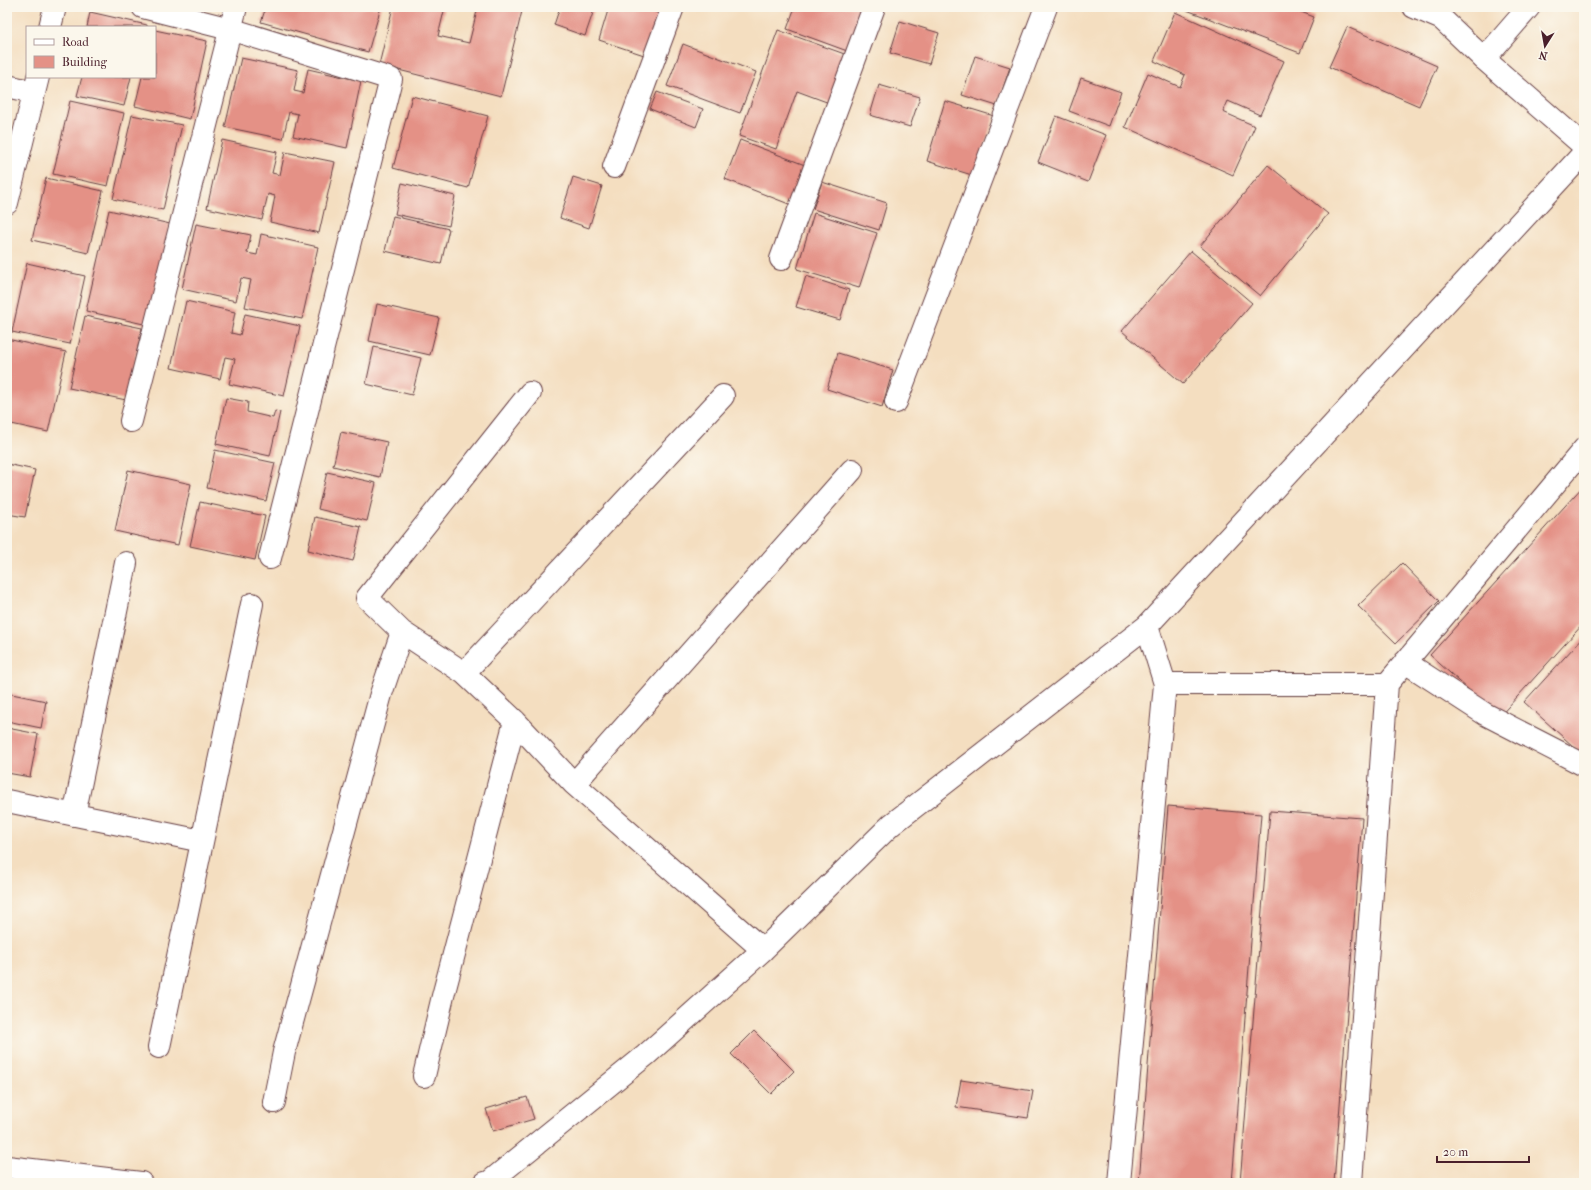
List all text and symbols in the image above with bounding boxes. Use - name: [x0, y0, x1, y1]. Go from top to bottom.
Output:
- legend: [26, 26, 156, 78]
- north arrow: [1525, 26, 1565, 66]
- text: Road: [62, 35, 89, 49]
- text: N: [1537, 48, 1549, 63]
- text: Building: [62, 55, 107, 69]
- scale bar: [1437, 1138, 1529, 1164]
- text: 20 m: [1443, 1145, 1468, 1159]

